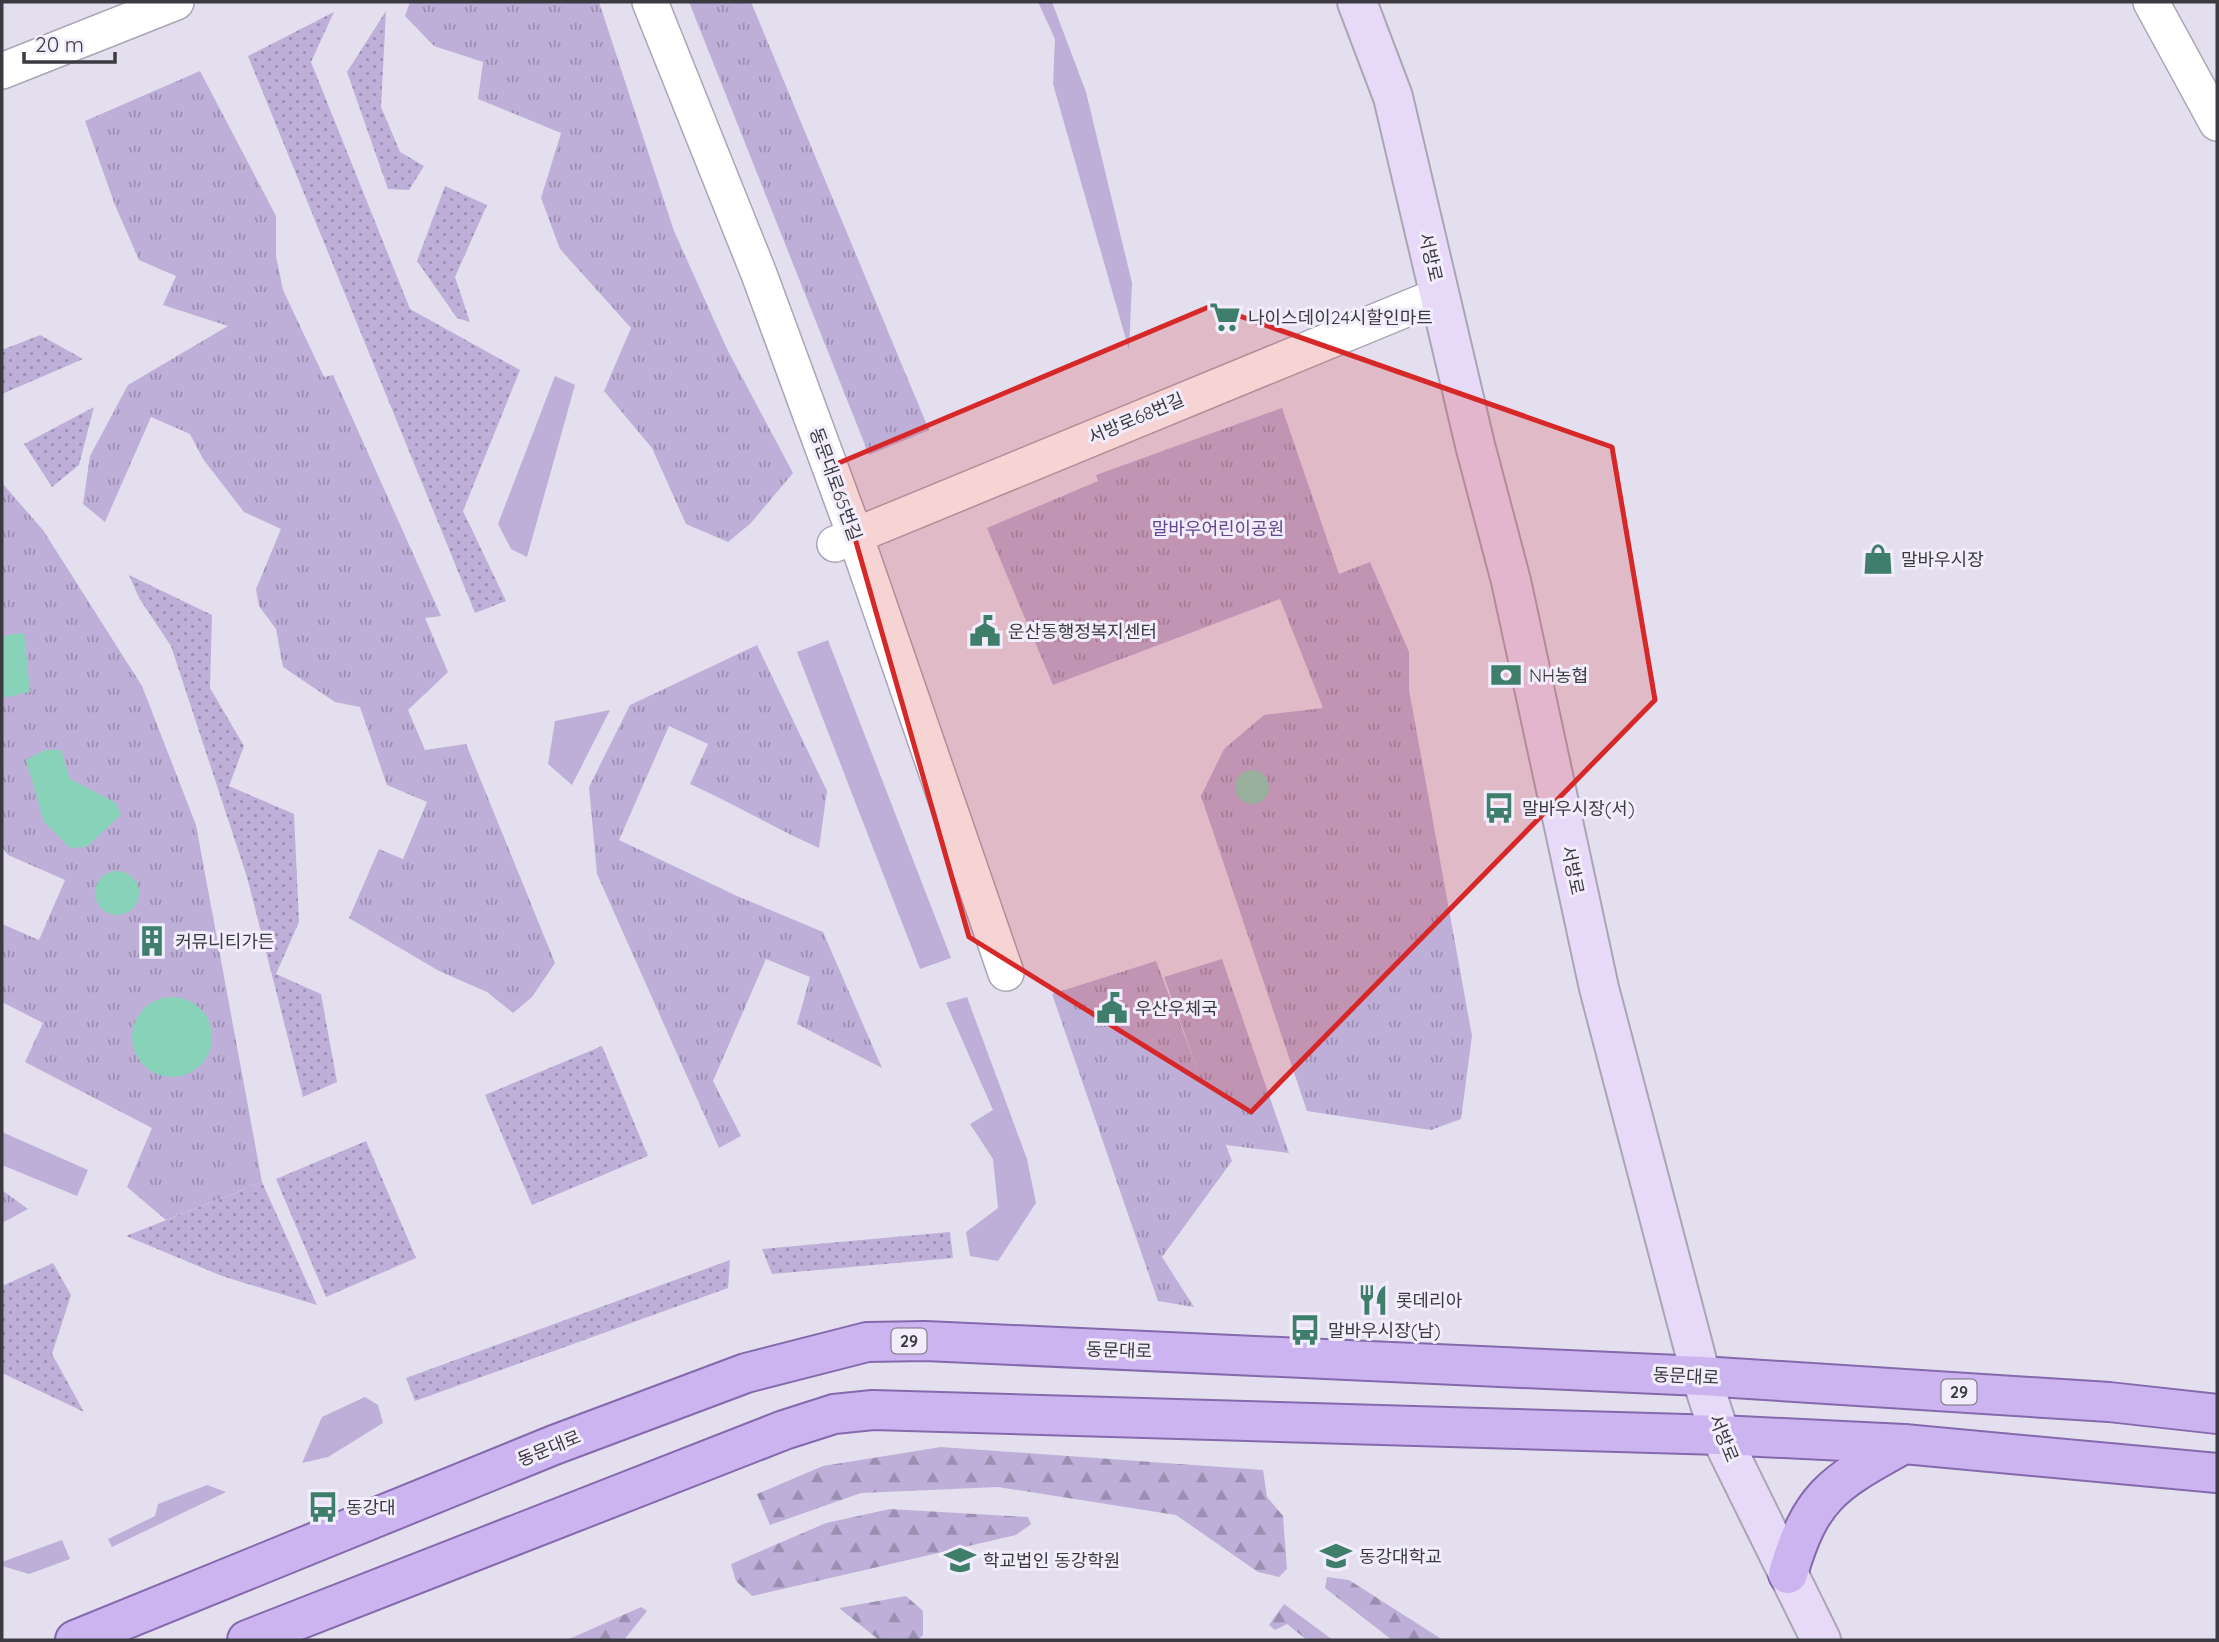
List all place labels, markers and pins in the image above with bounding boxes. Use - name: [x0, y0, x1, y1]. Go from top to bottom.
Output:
- supermarket icon: 나이스데이24시할인마트: [1208, 300, 1242, 334]
- place label: 나이스데이24시할인마트: [1248, 306, 1433, 329]
- shop icon: 말바우시장: [1861, 542, 1895, 576]
- place label: 말바우시장: [1901, 548, 1984, 571]
- public building icon: 운산동행정복지센터: [968, 614, 1002, 648]
- place label: 운산동행정복지센터: [1008, 620, 1157, 643]
- bank icon: NH농협: [1489, 658, 1523, 692]
- place label: NH농협: [1529, 664, 1588, 687]
- bus stop icon: 말바우시장(서): [1482, 791, 1516, 825]
- place label: 말바우시장(서): [1522, 797, 1635, 820]
- building icon: 커뮤니티가든: [135, 924, 169, 958]
- place label: 커뮤니티가든: [175, 930, 274, 953]
- public building icon: 우산우체국: [1095, 991, 1129, 1025]
- place label: 우산우체국: [1135, 997, 1218, 1020]
- restaurant icon: 롯데리아: [1356, 1283, 1390, 1317]
- place label: 롯데리아: [1396, 1289, 1463, 1312]
- bus stop icon: 말바우시장(남): [1288, 1313, 1322, 1347]
- place label: 말바우시장(남): [1328, 1319, 1441, 1342]
- bus stop icon: 동강대: [306, 1490, 340, 1524]
- place label: 동강대: [346, 1496, 396, 1519]
- school or university icon: 동강대학교: [1319, 1539, 1353, 1573]
- school or university icon: 학교법인 동강학원: [943, 1543, 977, 1577]
- place label: 동강대학교: [1359, 1545, 1442, 1568]
- place label: 학교법인 동강학원: [983, 1549, 1120, 1572]

